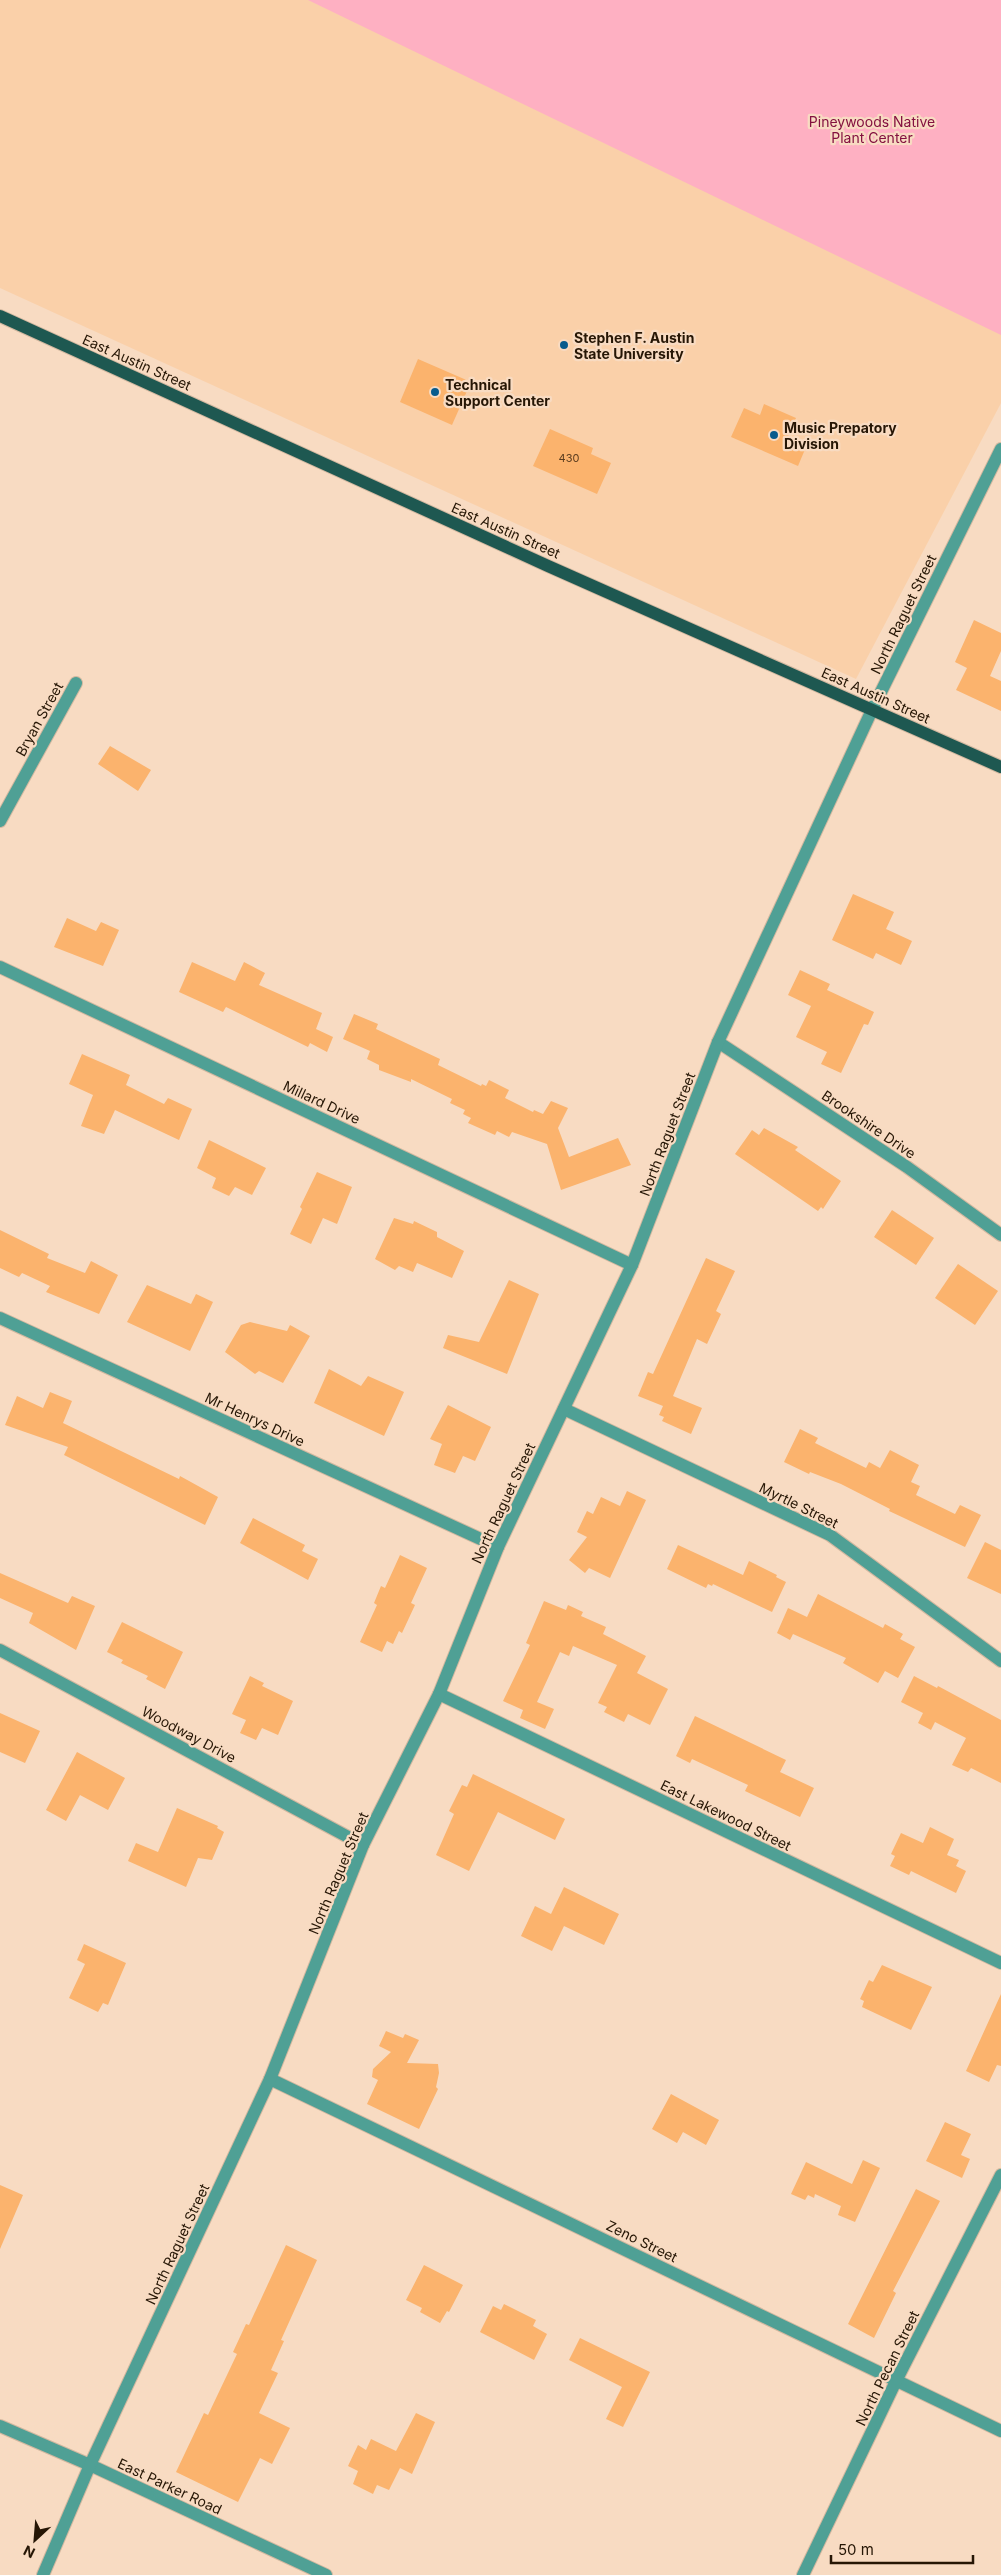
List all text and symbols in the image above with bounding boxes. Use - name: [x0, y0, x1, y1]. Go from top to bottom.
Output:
- park label: Pineywoods Native Plant Center: [809, 113, 935, 146]
- place label: Stephen F. Austin State University: [574, 329, 694, 362]
- street label: East Austin Street: [80, 330, 194, 394]
- marker: Stephen F. Austin State University: [558, 339, 570, 351]
- place label: Technical Support Center: [445, 376, 550, 409]
- marker: Technical Support Center: [429, 386, 441, 398]
- place label: Music Prepatory Division: [784, 419, 897, 452]
- marker: Music Prepatory Division: [768, 429, 780, 441]
- house number: 430: [559, 451, 579, 465]
- street label: East Austin Street: [449, 498, 563, 562]
- street label: North Raguet Street: [867, 551, 940, 677]
- street label: East Austin Street: [819, 663, 933, 727]
- street label: Bryan Street: [12, 679, 67, 759]
- street label: North Raguet Street: [636, 1069, 699, 1198]
- street label: Millard Drive: [281, 1077, 363, 1127]
- street label: Brookshire Drive: [819, 1086, 919, 1162]
- street label: Mr Henrys Drive: [202, 1388, 308, 1450]
- street label: North Raguet Street: [468, 1440, 539, 1566]
- street label: Myrtle Street: [757, 1479, 842, 1532]
- street label: Woodway Drive: [139, 1702, 239, 1766]
- street label: East Lakewood Street: [658, 1776, 794, 1854]
- street label: North Raguet Street: [305, 1809, 372, 1937]
- street label: North Raguet Street: [142, 2181, 213, 2307]
- street label: Zeno Street: [604, 2216, 681, 2266]
- street label: North Pecan Street: [852, 2307, 922, 2428]
- street label: East Parker Road: [115, 2454, 225, 2518]
- north arrow: [10, 2515, 60, 2565]
- scale bar: [831, 2532, 974, 2564]
- text: 50 m: [838, 2540, 874, 2559]
- text: N: [21, 2542, 38, 2562]

